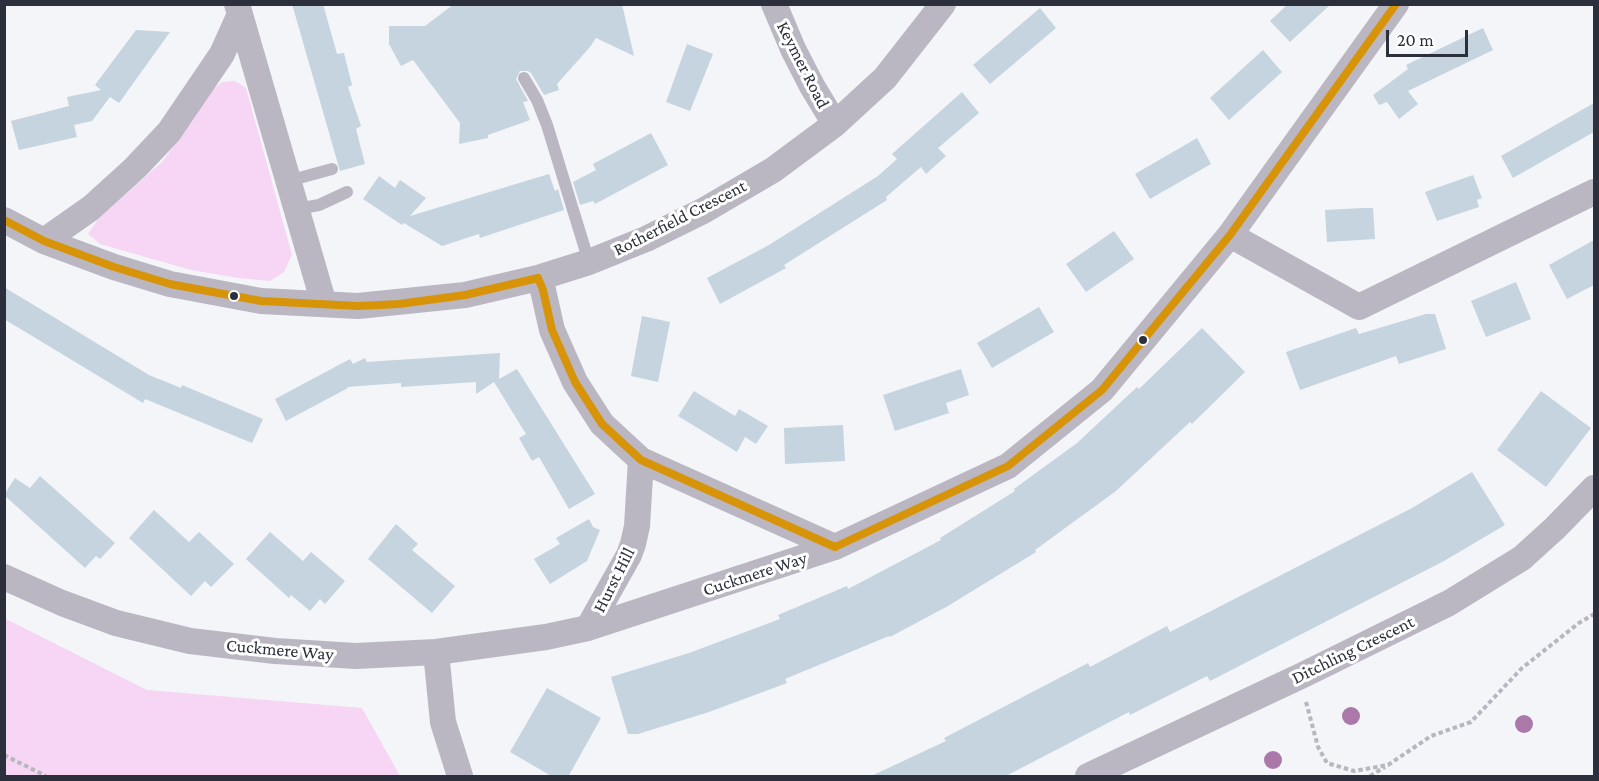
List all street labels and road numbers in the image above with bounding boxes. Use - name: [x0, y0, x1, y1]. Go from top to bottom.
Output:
- street label: Keymer Road: [772, 18, 834, 112]
- street label: Rotherfield Crescent: [610, 175, 750, 261]
- street label: Hurst Hill: [588, 544, 640, 616]
- street label: Cuckmere Way: [700, 547, 810, 601]
- street label: Ditchling Crescent: [1288, 611, 1418, 689]
- street label: Cuckmere Way: [225, 635, 335, 665]

